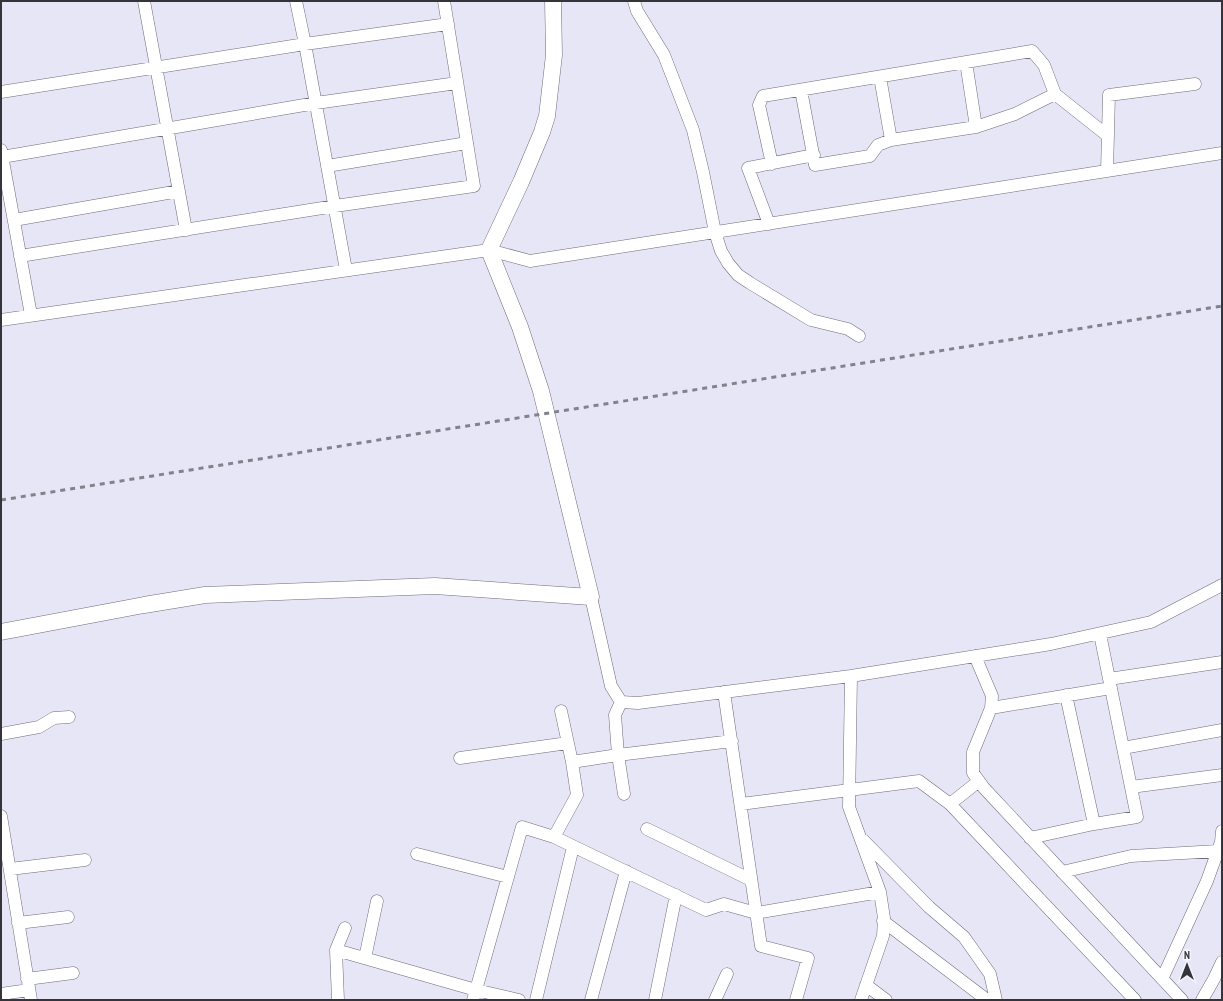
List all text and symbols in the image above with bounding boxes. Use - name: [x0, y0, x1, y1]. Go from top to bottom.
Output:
- north arrow: [1167, 945, 1207, 985]
- text: N: [1184, 948, 1190, 962]

